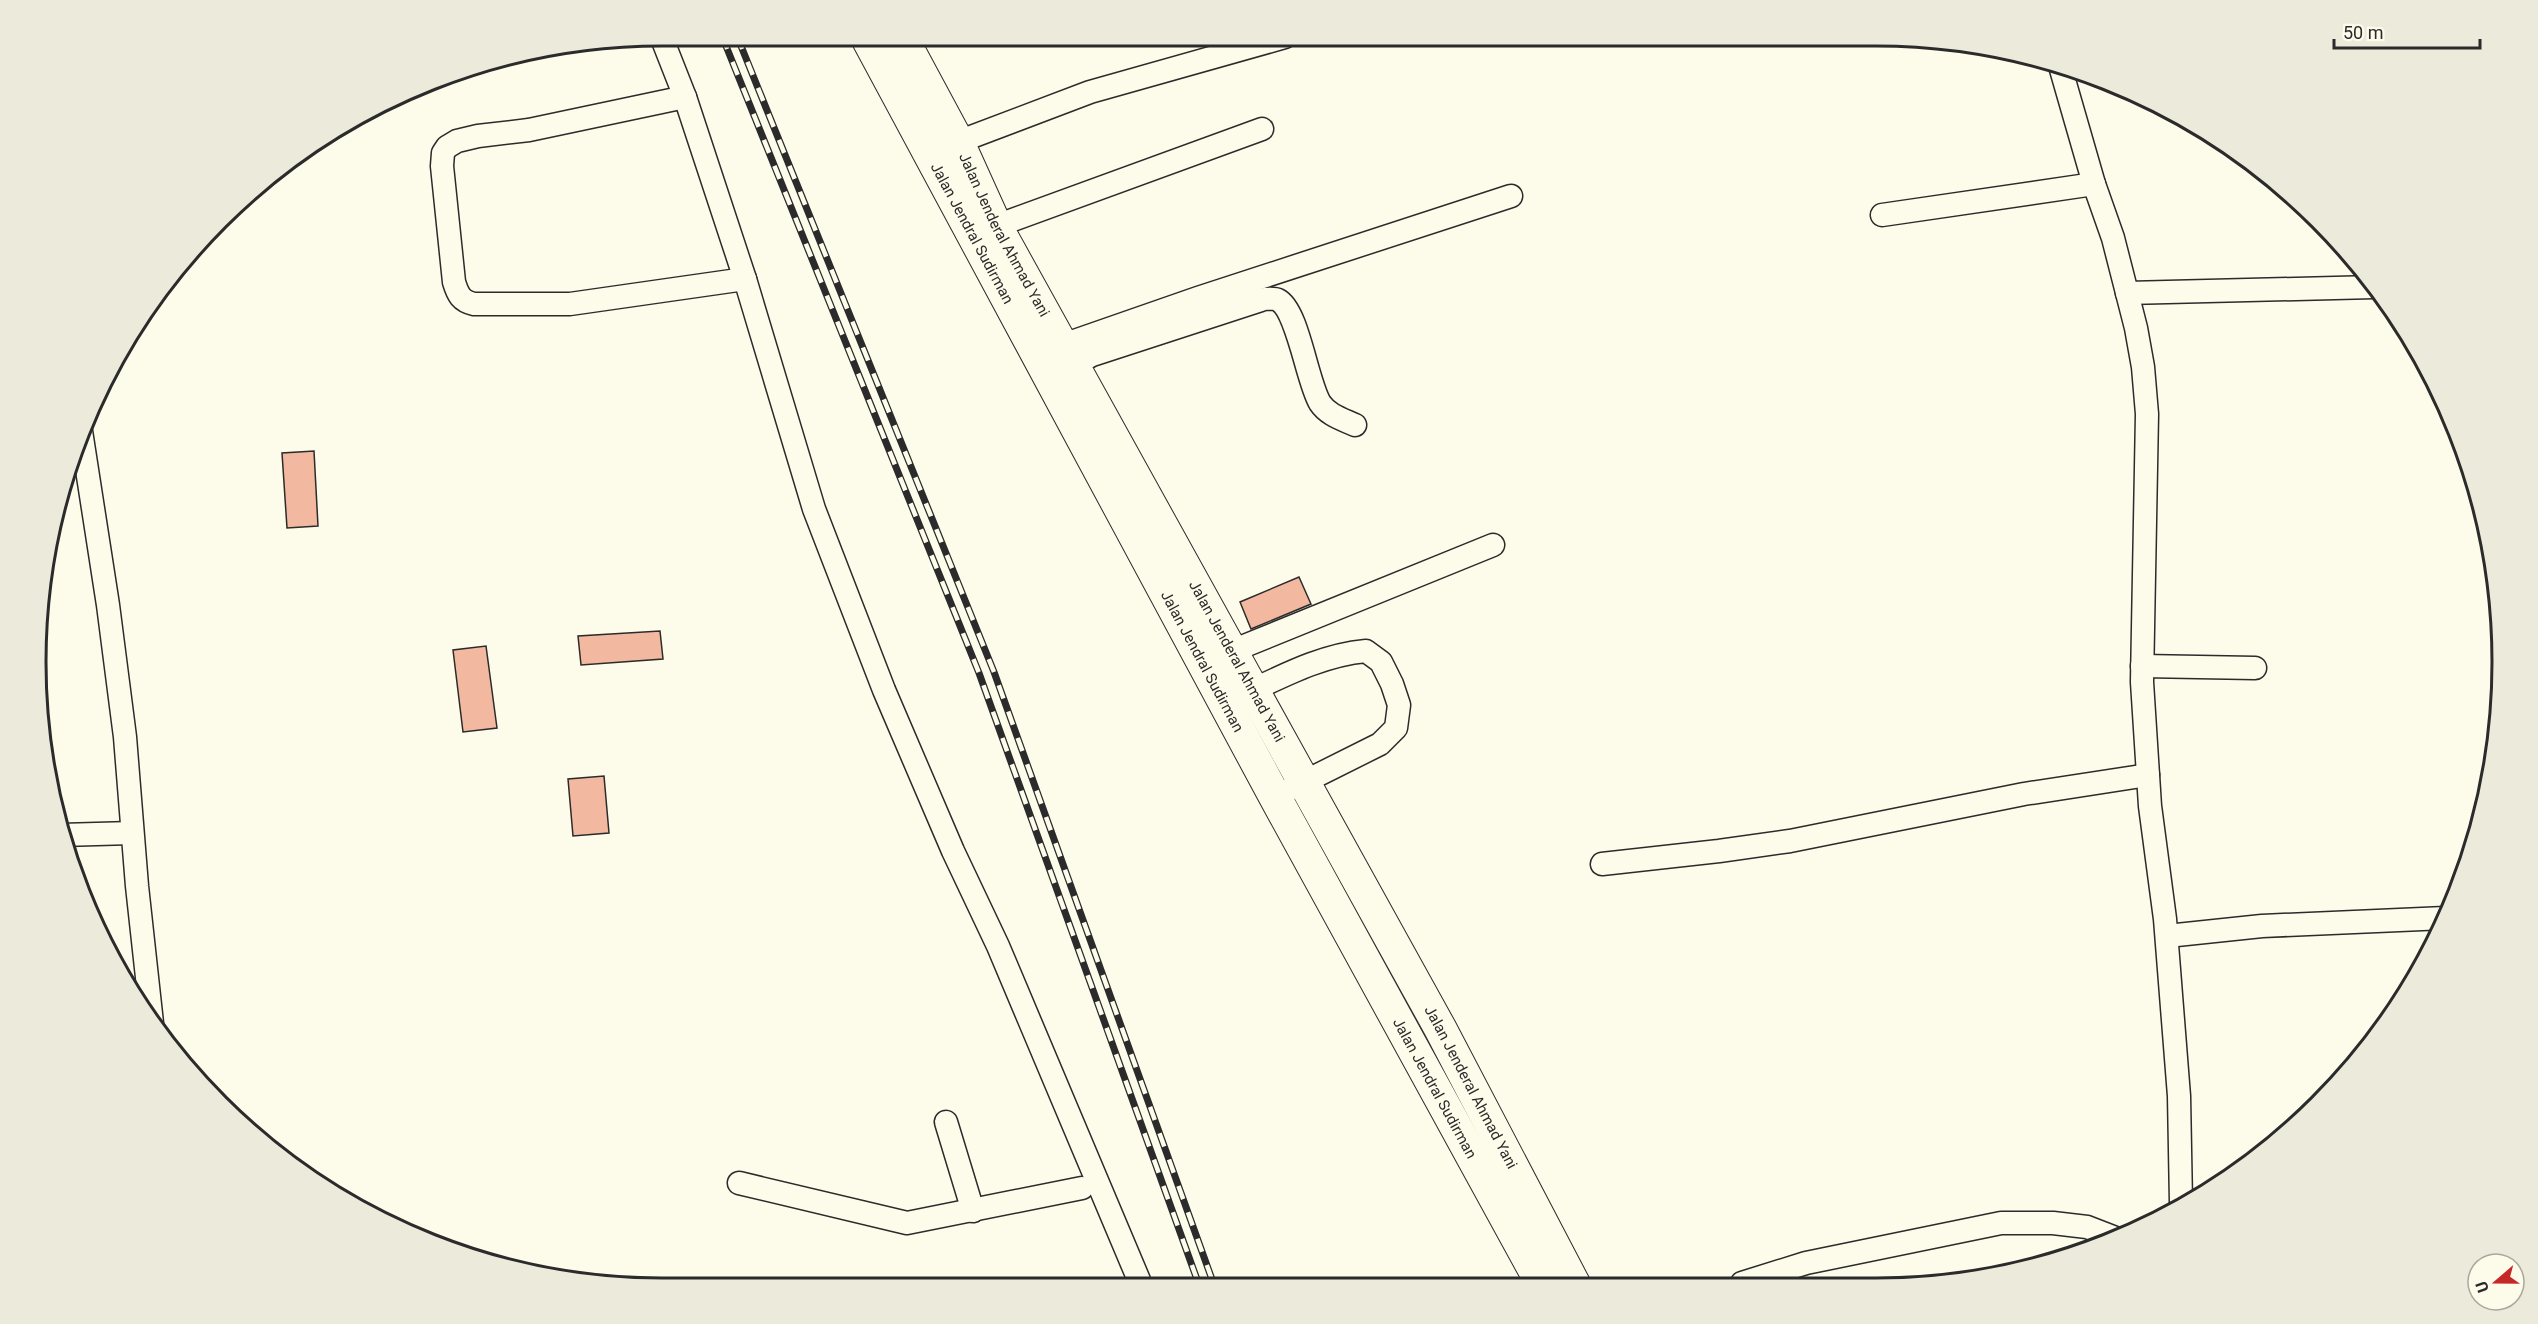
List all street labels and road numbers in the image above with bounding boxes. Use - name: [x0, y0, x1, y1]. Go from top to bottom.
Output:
- street label: Jalan Jenderal Ahmad Yani: [955, 150, 1053, 320]
- street label: Jalan Jendral Sudirman: [927, 160, 1017, 307]
- street label: Jalan Jenderal Ahmad Yani: [1185, 577, 1289, 745]
- street label: Jalan Jendral Sudirman: [1157, 588, 1247, 735]
- street label: Jalan Jenderal Ahmad Yani: [1420, 1002, 1521, 1172]
- street label: Jalan Jendral Sudirman: [1389, 1015, 1480, 1162]

